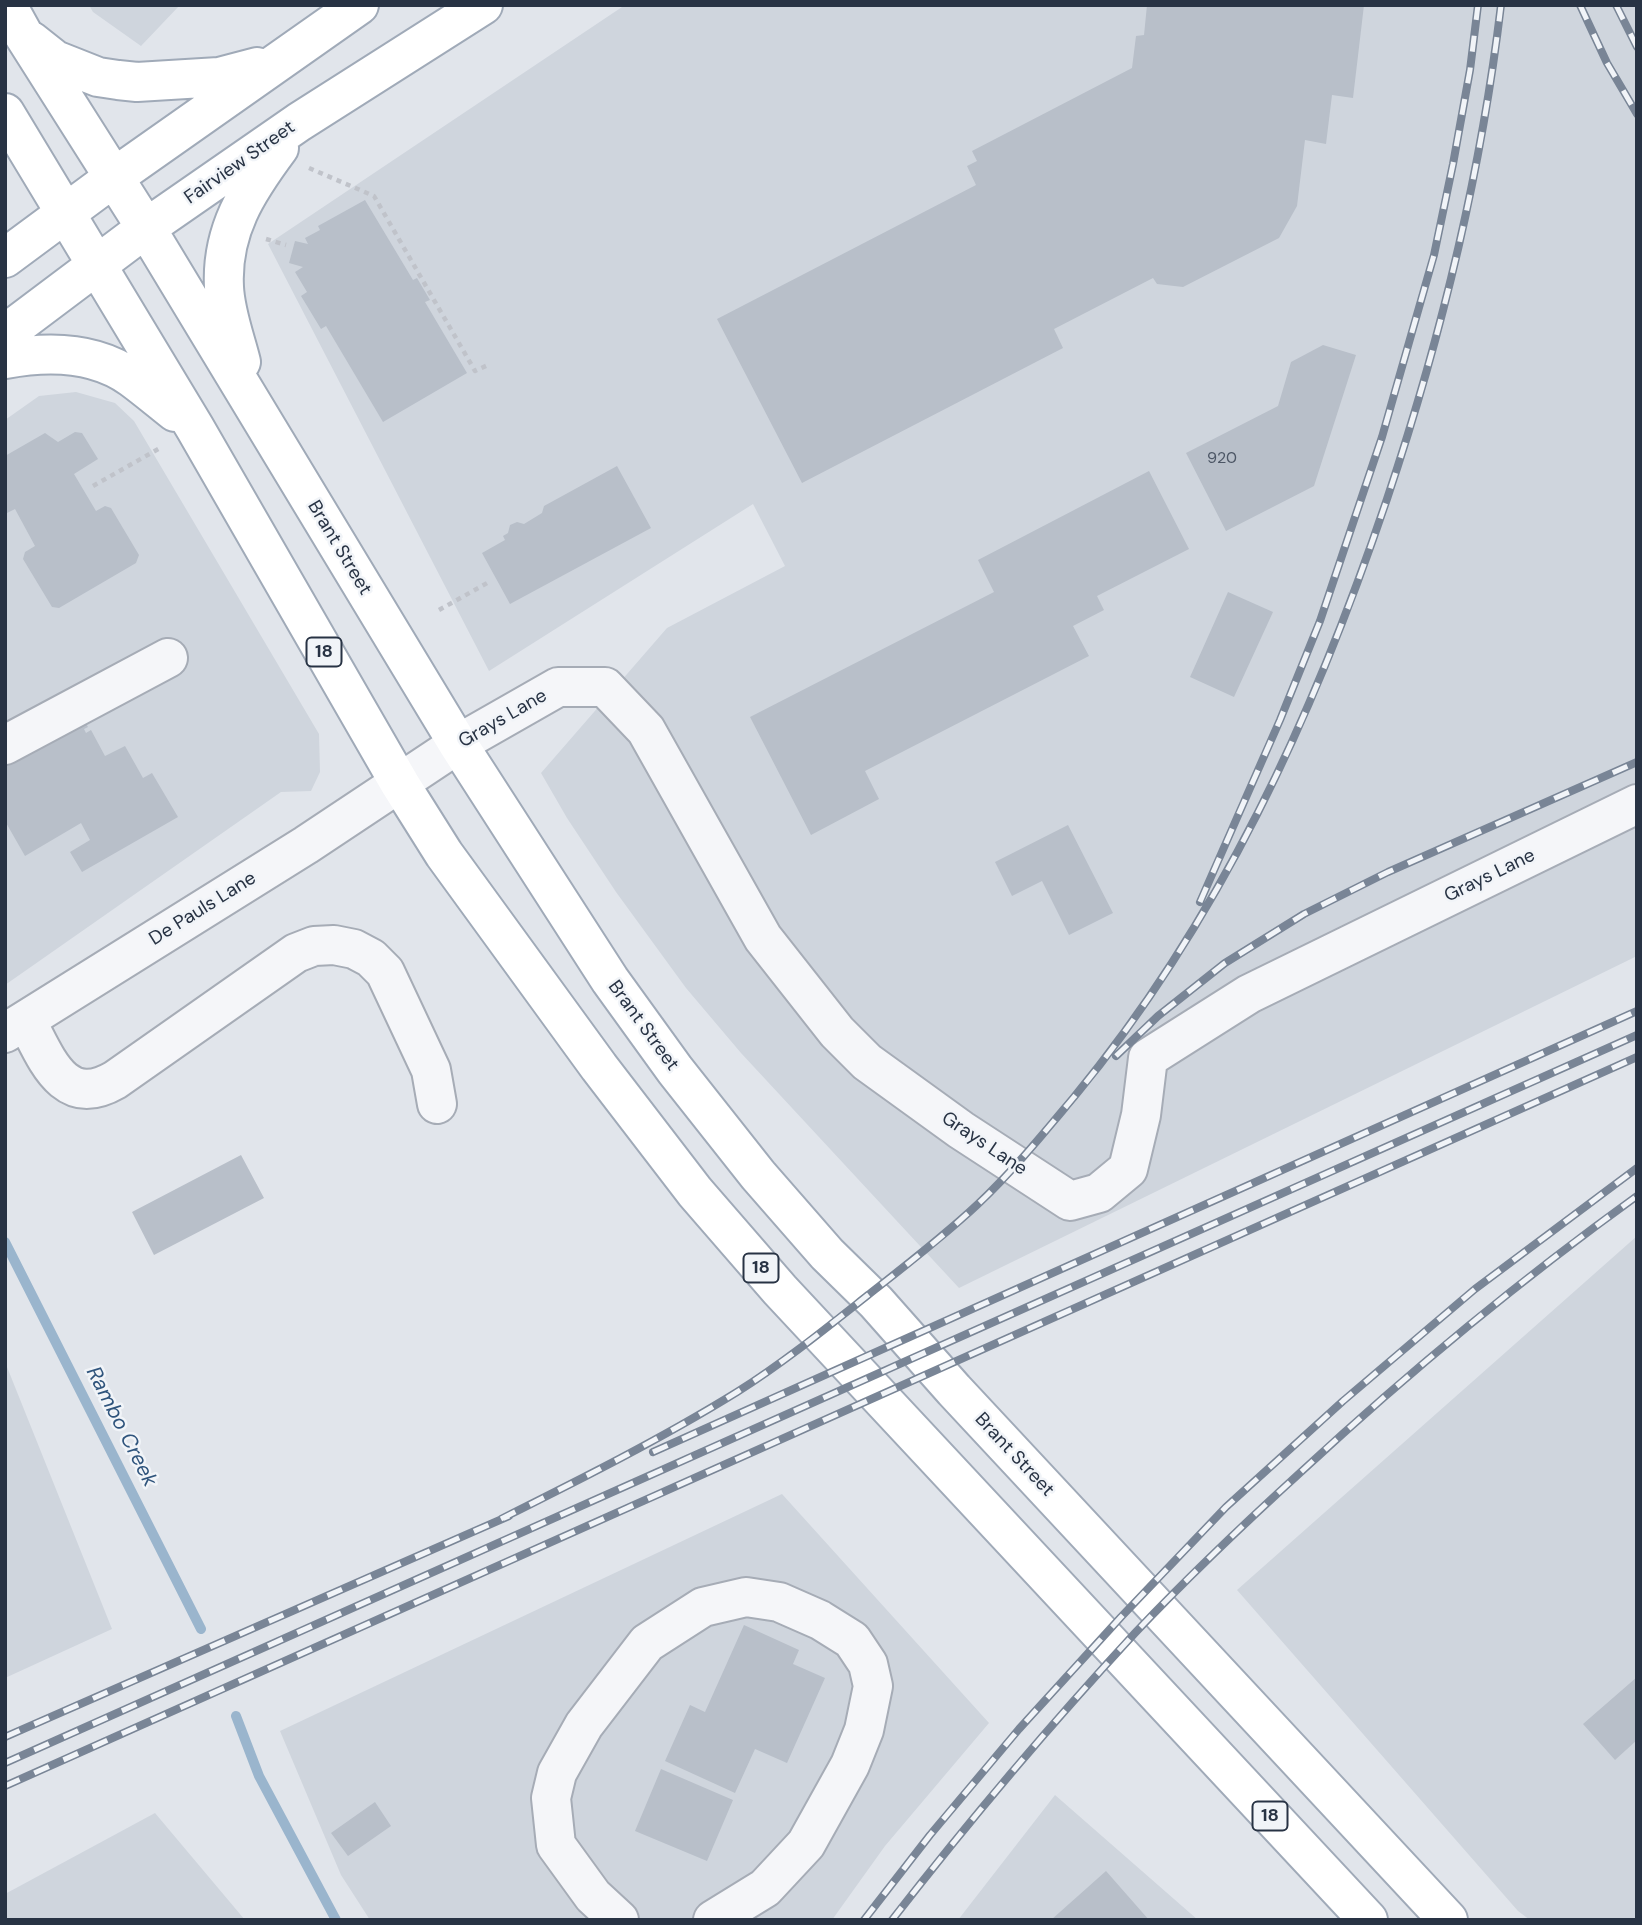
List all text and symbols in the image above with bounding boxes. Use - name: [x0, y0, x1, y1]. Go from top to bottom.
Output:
- street label: Fairview Street: [180, 116, 300, 210]
- house number: 920: [1207, 449, 1237, 469]
- street label: Brant Street: [302, 497, 376, 599]
- road number: 18: [306, 638, 342, 666]
- street label: Grays Lane: [455, 685, 551, 753]
- street label: Grays Lane: [1441, 844, 1539, 908]
- street label: De Pauls Lane: [145, 867, 261, 951]
- street label: Brant Street: [603, 976, 683, 1076]
- street label: Grays Lane: [937, 1107, 1031, 1181]
- road number: 18: [744, 1254, 778, 1282]
- water label: Rambo Creek: [80, 1363, 162, 1491]
- street label: Brant Street: [969, 1408, 1059, 1502]
- road number: 18: [1252, 1802, 1288, 1830]

